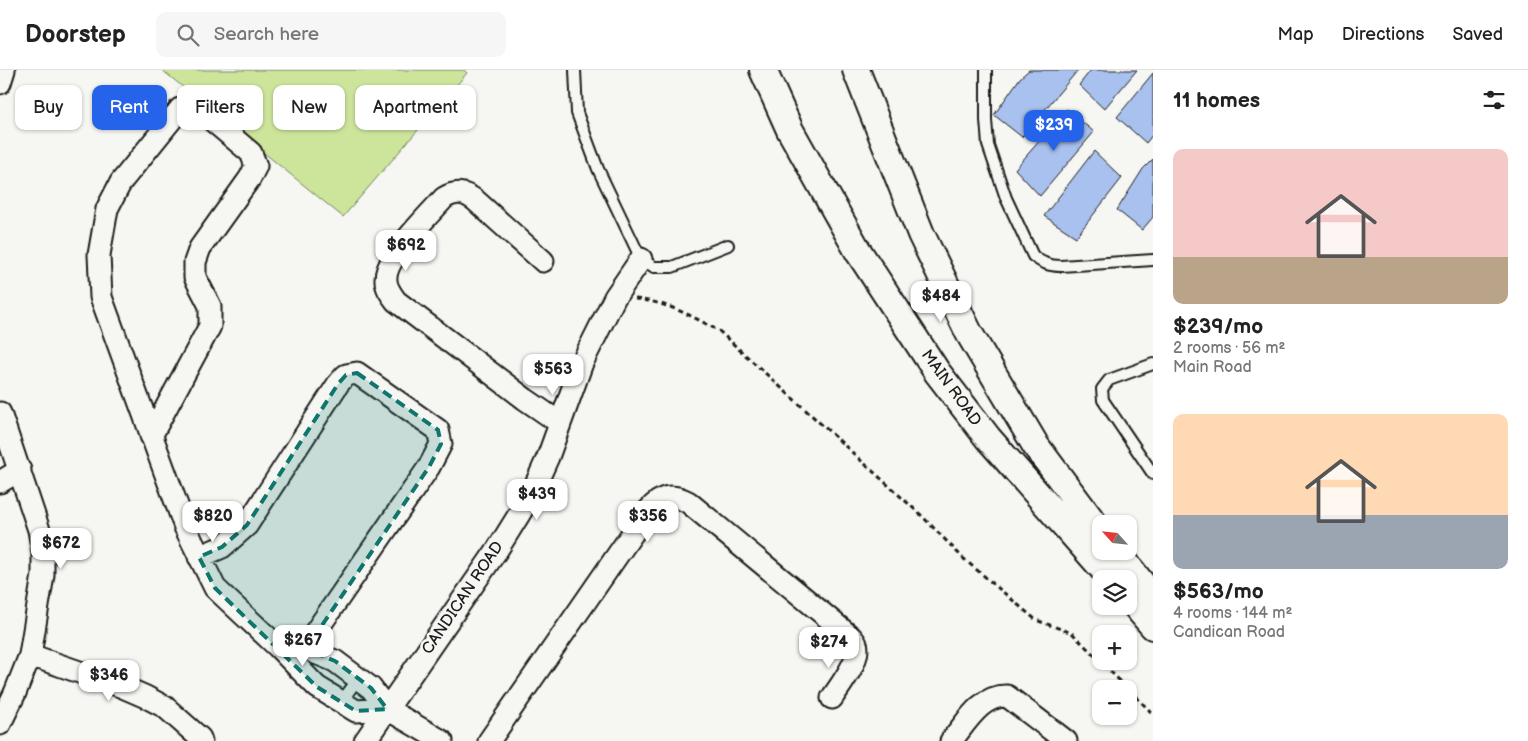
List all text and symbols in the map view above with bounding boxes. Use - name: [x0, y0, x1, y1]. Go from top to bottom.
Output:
- search box: [156, 12, 506, 57]
- text: Doorstep: [25, 20, 126, 49]
- icon: search: [174, 21, 202, 49]
- text: Search here: [214, 23, 319, 46]
- text: Map: [1278, 24, 1314, 45]
- text: Directions: [1342, 24, 1424, 45]
- text: Saved: [1452, 24, 1503, 45]
- chip: Buy: [15, 85, 82, 130]
- chip: Rent: [92, 85, 167, 130]
- chip: Filters: [177, 85, 263, 130]
- chip: New: [273, 85, 345, 130]
- chip: Apartment: [355, 85, 476, 130]
- icon: filters: [1480, 86, 1508, 114]
- text: 11 homes: [1173, 88, 1260, 113]
- pin: $239: [1024, 109, 1084, 152]
- text: $239: [1035, 116, 1073, 135]
- icon: home: [1296, 181, 1386, 271]
- pin: $692: [376, 230, 436, 272]
- text: $692: [386, 236, 426, 255]
- pin: $484: [911, 280, 971, 323]
- text: $484: [921, 287, 961, 306]
- text: $239/mo: [1173, 314, 1263, 339]
- text: 2 rooms · 56 m²: [1173, 339, 1285, 358]
- street label: MAIN ROAD: [917, 346, 985, 430]
- pin: $563: [523, 354, 583, 396]
- text: Main Road: [1173, 358, 1252, 377]
- text: $563: [534, 360, 572, 379]
- icon: home: [1296, 446, 1386, 536]
- pin: $439: [507, 478, 567, 521]
- text: $439: [518, 485, 556, 504]
- pin: $820: [183, 500, 243, 543]
- pin: $356: [618, 500, 678, 543]
- text: $820: [193, 507, 233, 526]
- text: $356: [629, 507, 667, 526]
- north arrow: [1092, 515, 1138, 560]
- map controls: [1092, 515, 1137, 725]
- pin: $672: [31, 528, 91, 570]
- text: $672: [42, 534, 80, 553]
- street label: CANDICAN ROAD: [418, 538, 508, 658]
- button: layers: [1092, 570, 1137, 615]
- text: $563/mo: [1173, 579, 1264, 604]
- text: 4 rooms · 144 m²: [1173, 604, 1292, 623]
- text: Candican Road: [1173, 623, 1285, 642]
- pin: $267: [273, 624, 333, 667]
- button: +: [1092, 625, 1137, 670]
- pin: $274: [799, 626, 859, 669]
- text: $267: [284, 631, 322, 650]
- text: $274: [810, 633, 848, 652]
- pin: $346: [79, 660, 139, 702]
- text: $346: [89, 666, 129, 685]
- button: −: [1092, 680, 1137, 725]

